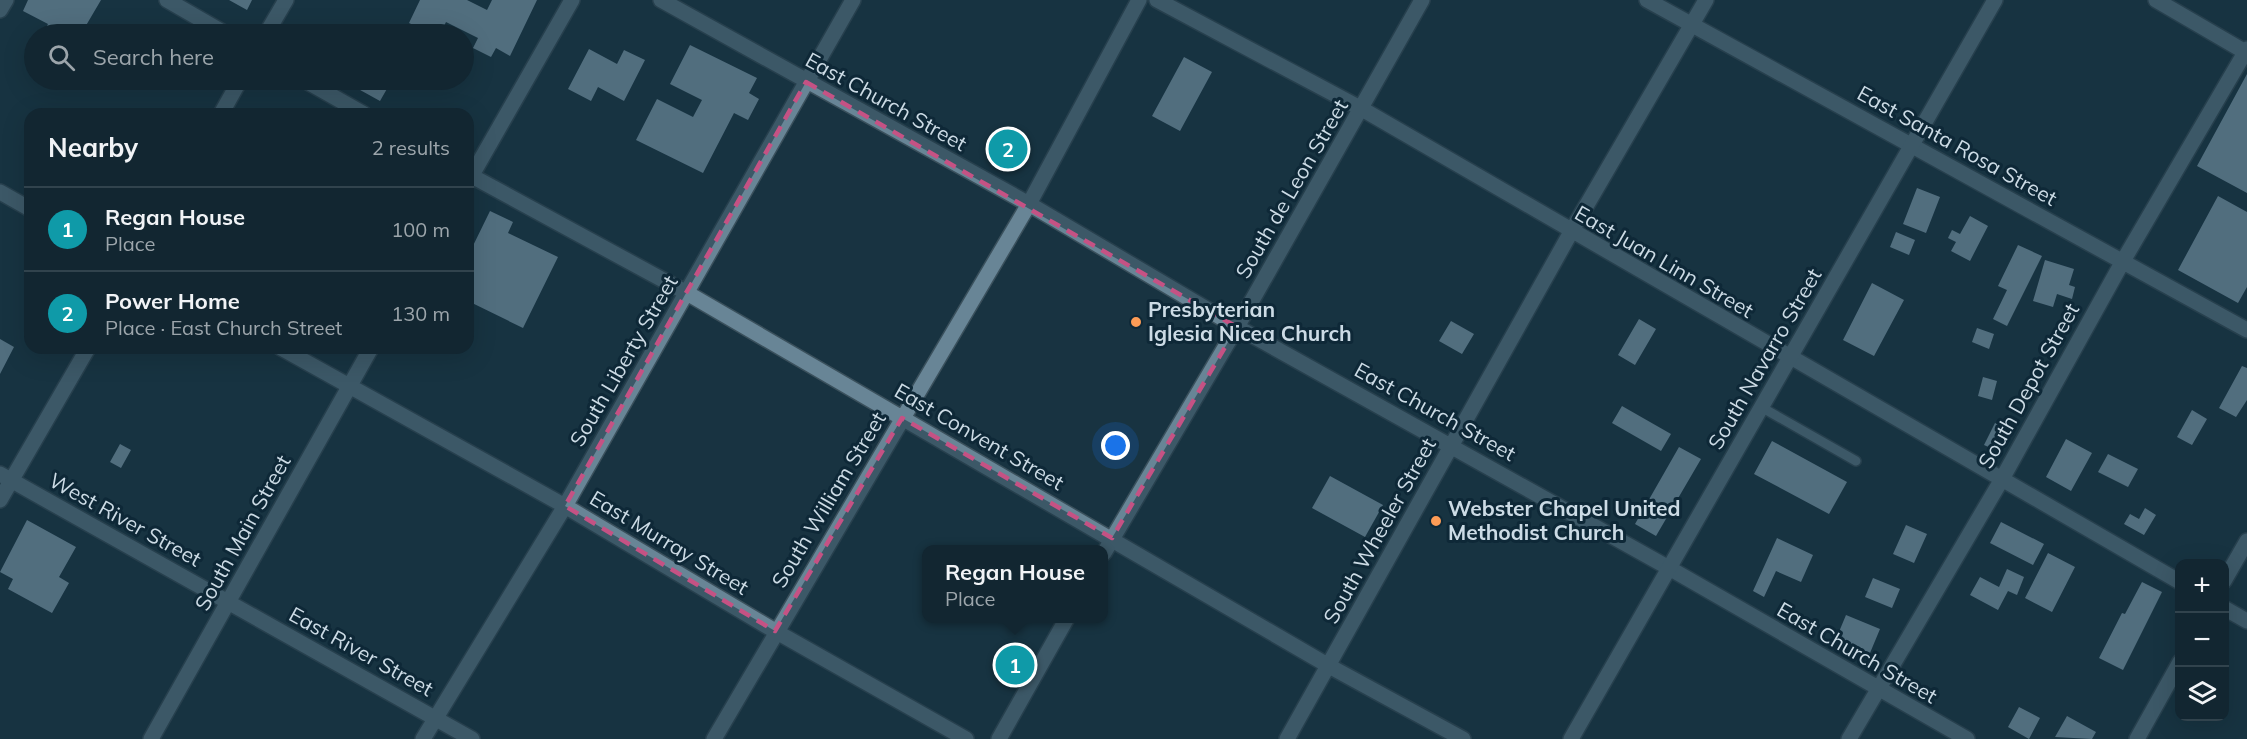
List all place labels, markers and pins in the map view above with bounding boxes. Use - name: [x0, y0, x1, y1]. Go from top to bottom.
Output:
- pin: 2: [988, 126, 1028, 172]
- place label: Presbyterian Iglesia Nicea Church: [1148, 296, 1352, 346]
- marker: Presbyterian Iglesia Nicea Church: [1129, 315, 1143, 329]
- place label: Webster Chapel United Methodist Church: [1448, 495, 1680, 545]
- marker: Webster Chapel United Methodist Church: [1429, 514, 1443, 528]
- pin: 1: [996, 642, 1034, 688]

